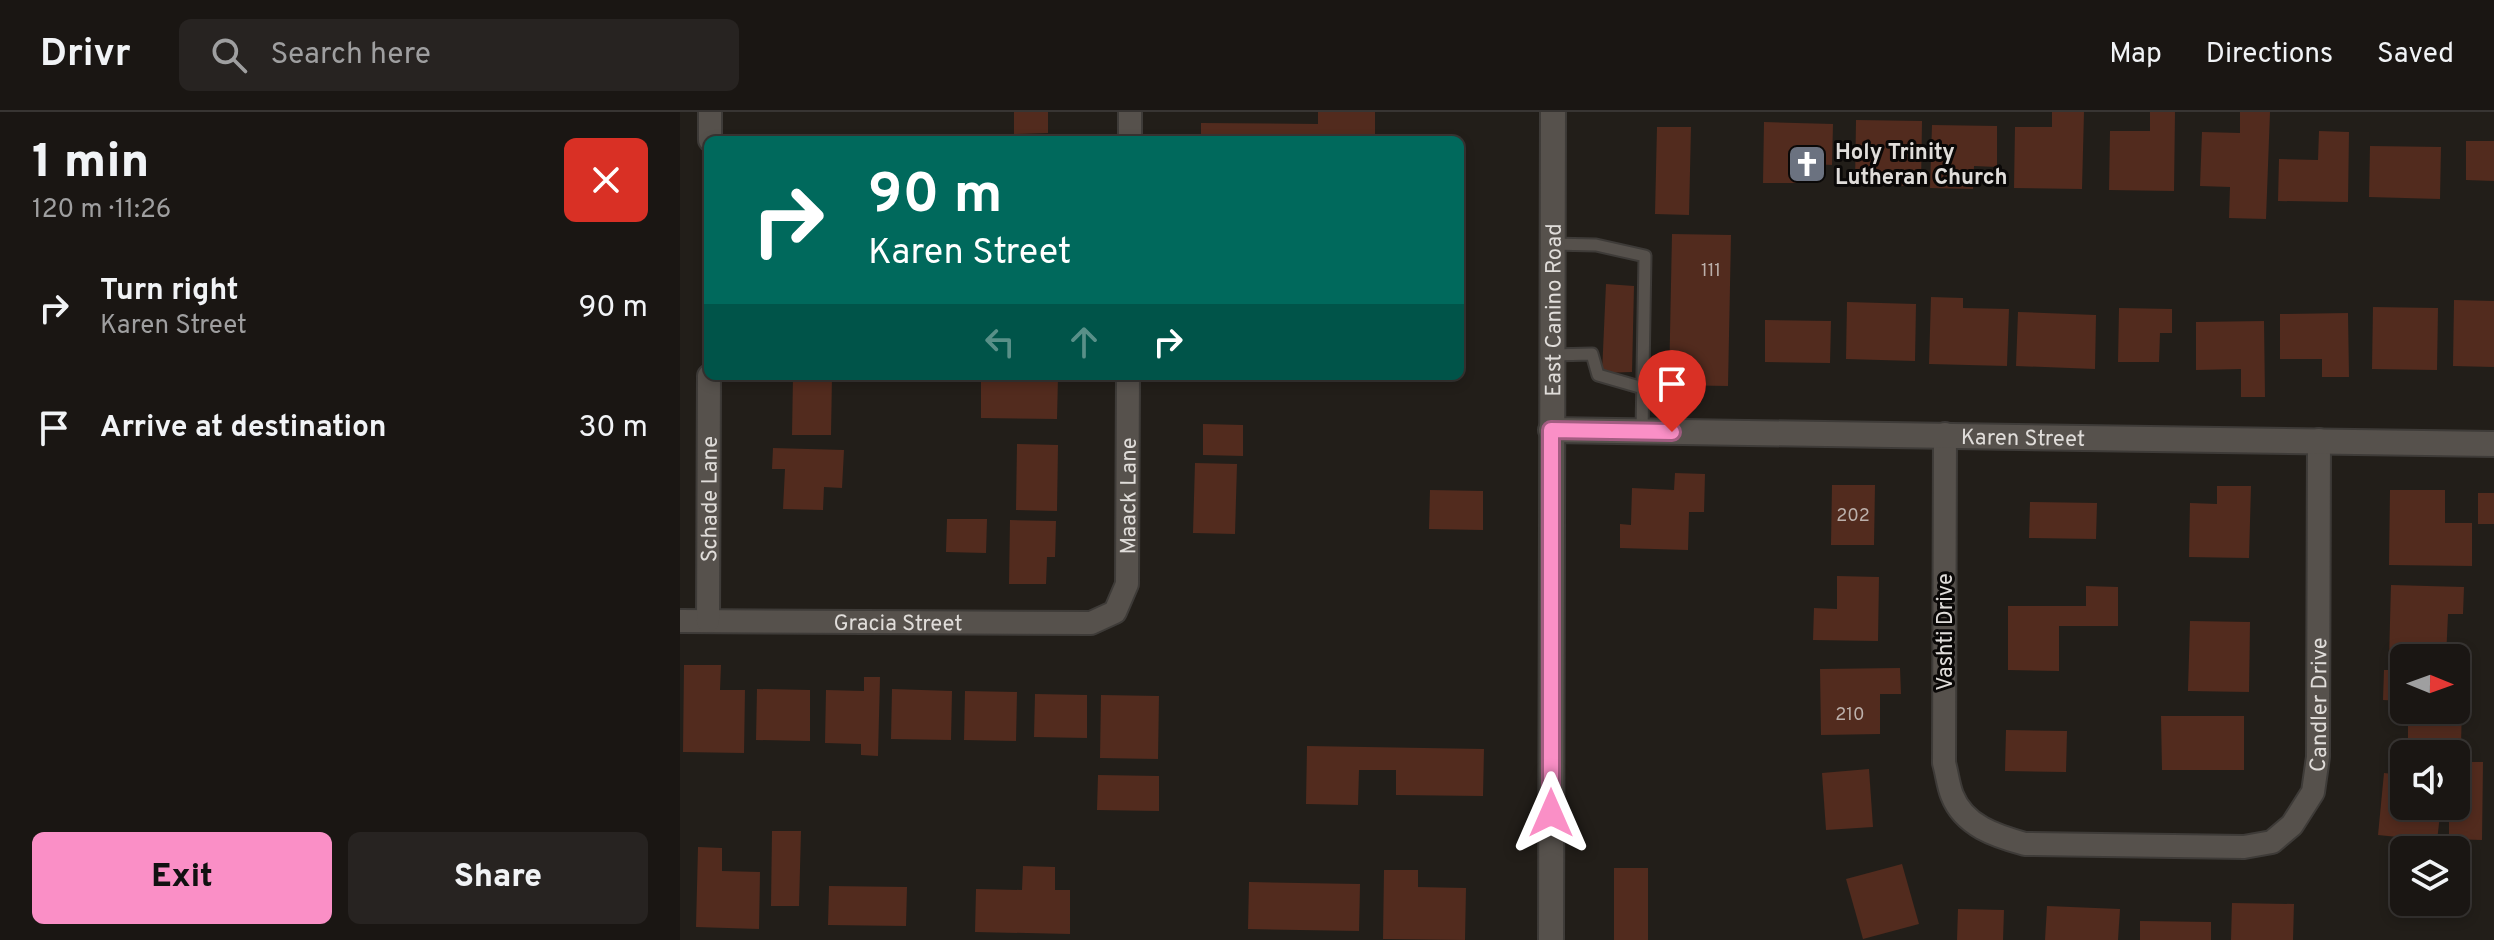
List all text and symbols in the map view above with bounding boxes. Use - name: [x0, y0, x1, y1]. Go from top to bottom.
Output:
- search box: [179, 19, 739, 91]
- text: Drivr: [40, 31, 131, 80]
- icon: search: [207, 33, 251, 77]
- text: Search here: [271, 37, 431, 74]
- text: Map: [2109, 37, 2162, 73]
- text: Directions: [2206, 37, 2333, 73]
- text: Saved: [2377, 37, 2454, 73]
- text: 1 min: [32, 134, 149, 194]
- button: close: [564, 138, 648, 222]
- place label: Holy Trinity Lutheran Church: [1835, 140, 2008, 192]
- church icon: Holy Trinity Lutheran Church: [1786, 143, 1828, 185]
- text: 90 m: [868, 162, 1003, 232]
- icon: right: [736, 168, 840, 272]
- text: 120 m · 11:26: [32, 194, 171, 227]
- street label: East Canino Road: [1541, 223, 1569, 397]
- text: Karen Street: [868, 231, 1071, 277]
- house number: 111: [1701, 260, 1721, 283]
- text: Turn right: [100, 273, 238, 310]
- icon: right: [32, 286, 76, 330]
- text: 90 m: [579, 290, 648, 327]
- text: Karen Street: [100, 310, 247, 343]
- icon: left: [978, 320, 1022, 364]
- icon: ahead: [1062, 320, 1106, 364]
- icon: right: [1146, 320, 1190, 364]
- pin: [1638, 350, 1706, 432]
- icon: arrive: [1650, 362, 1694, 406]
- icon: arrive: [32, 406, 76, 450]
- text: Arrive at destination: [100, 410, 386, 447]
- text: 30 m: [579, 410, 648, 447]
- street label: Karen Street: [1961, 425, 2085, 454]
- street label: Schade Lane: [697, 436, 725, 562]
- street label: Maack Lane: [1116, 437, 1144, 555]
- house number: 202: [1836, 505, 1870, 528]
- street label: Vashti Drive: [1933, 573, 1960, 691]
- street label: Gracia Street: [833, 611, 963, 638]
- street label: Candler Drive: [2305, 637, 2334, 774]
- north arrow: [2390, 644, 2470, 724]
- map controls: [2390, 644, 2470, 916]
- house number: 210: [1835, 704, 1865, 727]
- button: sound: [2390, 740, 2470, 820]
- position arrow: [1509, 771, 1593, 855]
- button: Exit: [32, 832, 332, 924]
- button: Share: [348, 832, 648, 924]
- button: layers: [2390, 836, 2470, 916]

